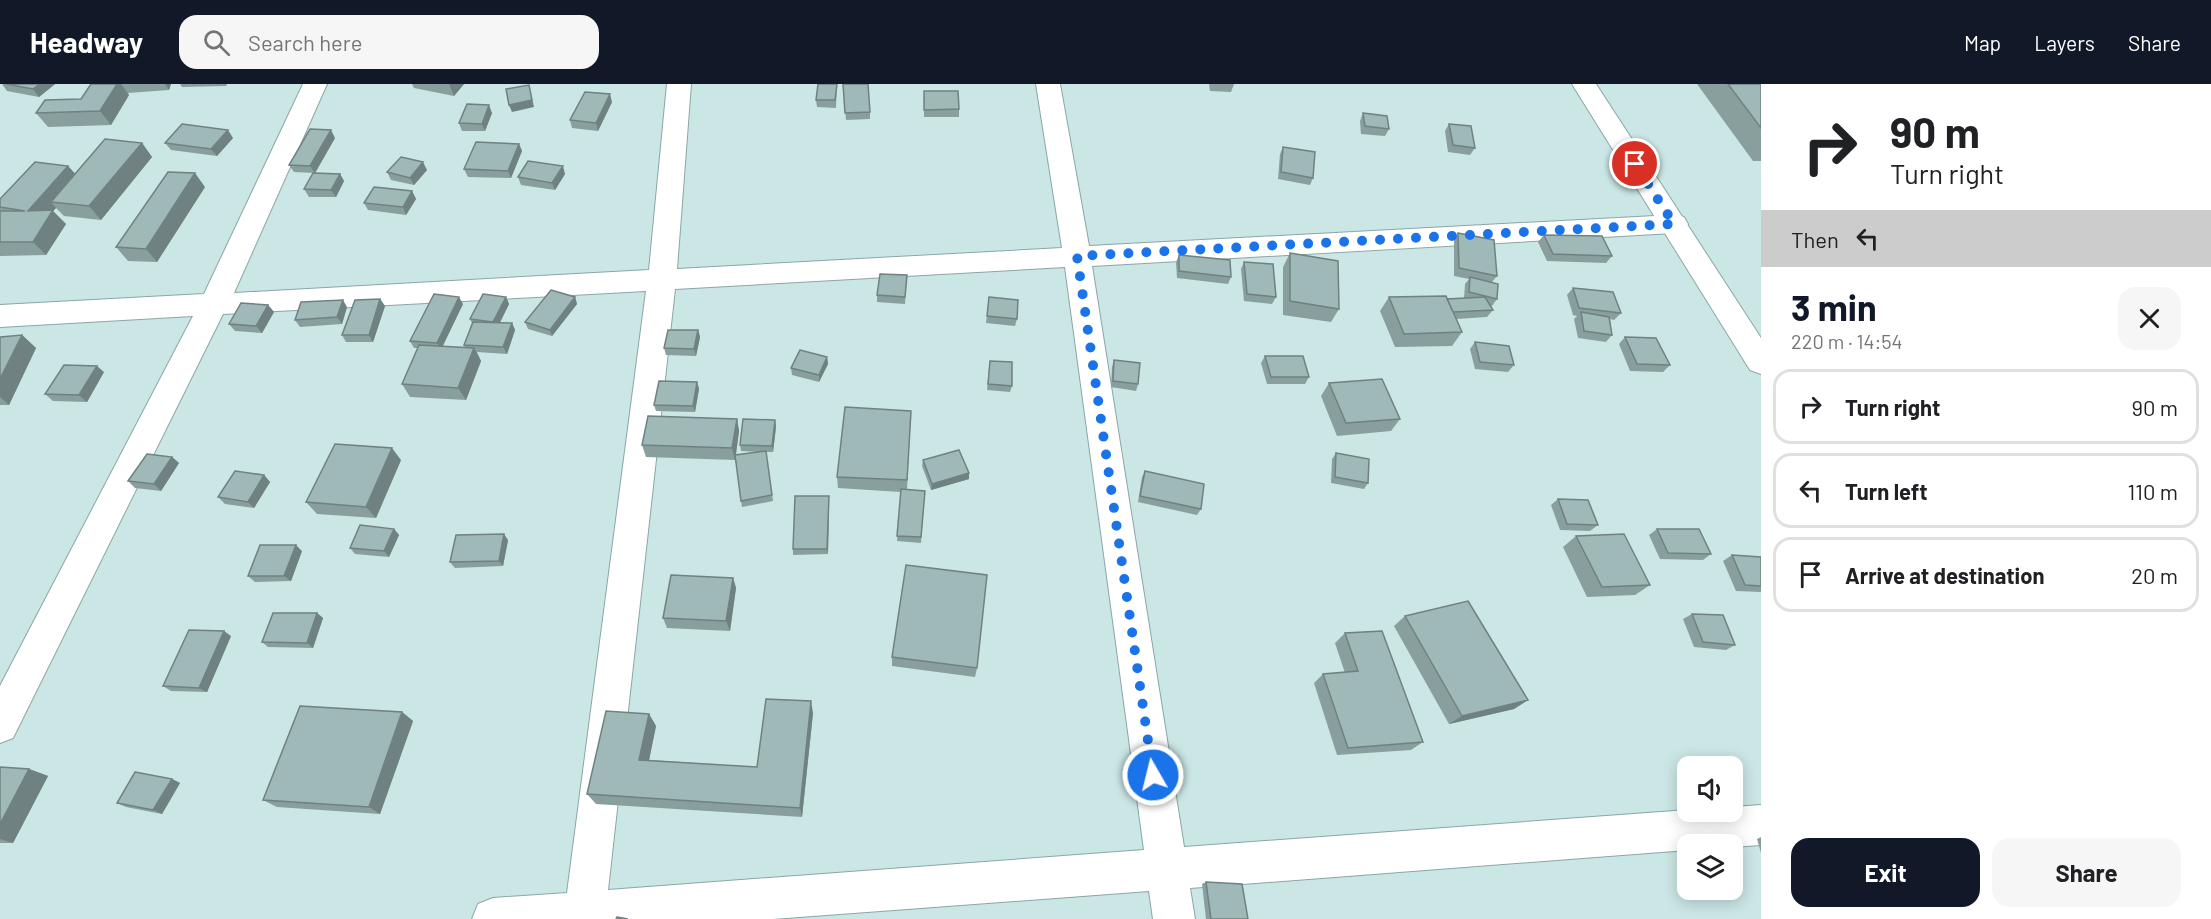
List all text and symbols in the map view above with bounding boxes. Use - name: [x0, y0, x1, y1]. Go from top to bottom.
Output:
- search box: [179, 15, 599, 69]
- text: Headway: [30, 25, 143, 59]
- icon: search: [200, 26, 233, 59]
- text: Search here: [248, 29, 362, 55]
- text: Map: [1964, 30, 2001, 55]
- text: Layers: [2034, 30, 2095, 55]
- text: Share: [2128, 30, 2181, 55]
- text: 90 m: [1890, 106, 1980, 156]
- icon: right: [1791, 108, 1869, 186]
- pin: [1609, 138, 1660, 189]
- icon: arrive: [1618, 147, 1651, 180]
- text: Turn right: [1890, 157, 2004, 189]
- icon: left: [1851, 222, 1884, 255]
- text: Then: [1791, 226, 1839, 252]
- text: 3 min: [1791, 285, 1877, 328]
- button: close: [2118, 287, 2181, 350]
- text: 220 m · 14:54: [1791, 329, 1903, 353]
- icon: right: [1794, 390, 1827, 423]
- text: Turn right: [1845, 394, 1940, 420]
- text: 90 m: [2132, 394, 2178, 420]
- icon: left: [1794, 474, 1827, 507]
- text: Turn left: [1845, 478, 1928, 504]
- text: 110 m: [2128, 478, 2178, 504]
- icon: arrive: [1794, 558, 1827, 591]
- text: Arrive at destination: [1845, 562, 2044, 588]
- text: 20 m: [2131, 562, 2178, 588]
- position arrow: [1121, 743, 1185, 807]
- map controls: [1677, 756, 1743, 900]
- button: sound: [1677, 756, 1743, 822]
- button: layers: [1677, 834, 1743, 900]
- button: Exit: [1791, 838, 1980, 907]
- button: Share: [1992, 838, 2181, 907]

